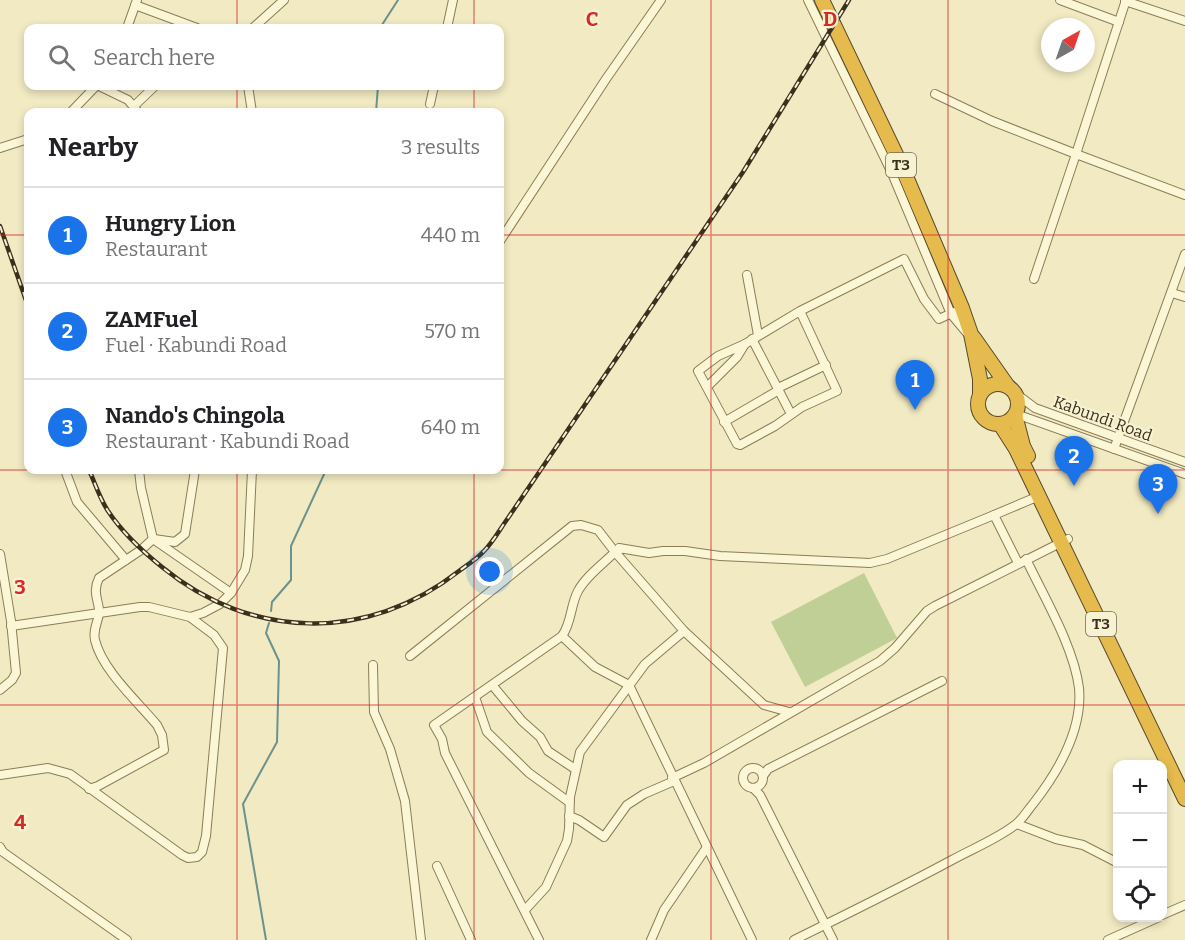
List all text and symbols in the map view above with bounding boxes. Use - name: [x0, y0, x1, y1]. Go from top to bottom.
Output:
- text: C: [586, 7, 598, 31]
- text: D: [823, 7, 837, 31]
- north arrow: [1041, 18, 1095, 72]
- search box: [24, 24, 504, 90]
- icon: search: [45, 41, 78, 74]
- text: Search here: [93, 44, 215, 71]
- text: Nearby: [48, 132, 138, 163]
- text: 3 results: [401, 135, 480, 159]
- road number: T3: [886, 153, 916, 177]
- text: Hungry Lion: [105, 210, 236, 237]
- text: 1: [63, 223, 72, 247]
- text: 440 m: [421, 223, 480, 247]
- text: Restaurant: [105, 237, 208, 261]
- text: ZAMFuel: [105, 306, 198, 333]
- text: 2: [62, 319, 73, 343]
- text: 570 m: [424, 319, 480, 343]
- text: Fuel · Kabundi Road: [105, 333, 287, 357]
- pin: 1: [896, 360, 934, 410]
- street label: Kabundi Road: [1051, 392, 1155, 445]
- text: Nando's Chingola: [105, 402, 285, 429]
- text: 3: [62, 415, 73, 439]
- text: 640 m: [421, 415, 480, 439]
- text: Restaurant · Kabundi Road: [105, 429, 350, 453]
- pin: 2: [1054, 436, 1094, 486]
- pin: 3: [1138, 464, 1178, 514]
- your location: [475, 557, 504, 586]
- text: 3: [14, 575, 26, 599]
- road number: T3: [1086, 612, 1116, 636]
- map controls: [1113, 760, 1167, 922]
- button: +: [1113, 760, 1167, 814]
- text: 4: [14, 810, 26, 834]
- button: −: [1113, 814, 1167, 868]
- button: locate: [1113, 868, 1167, 922]

